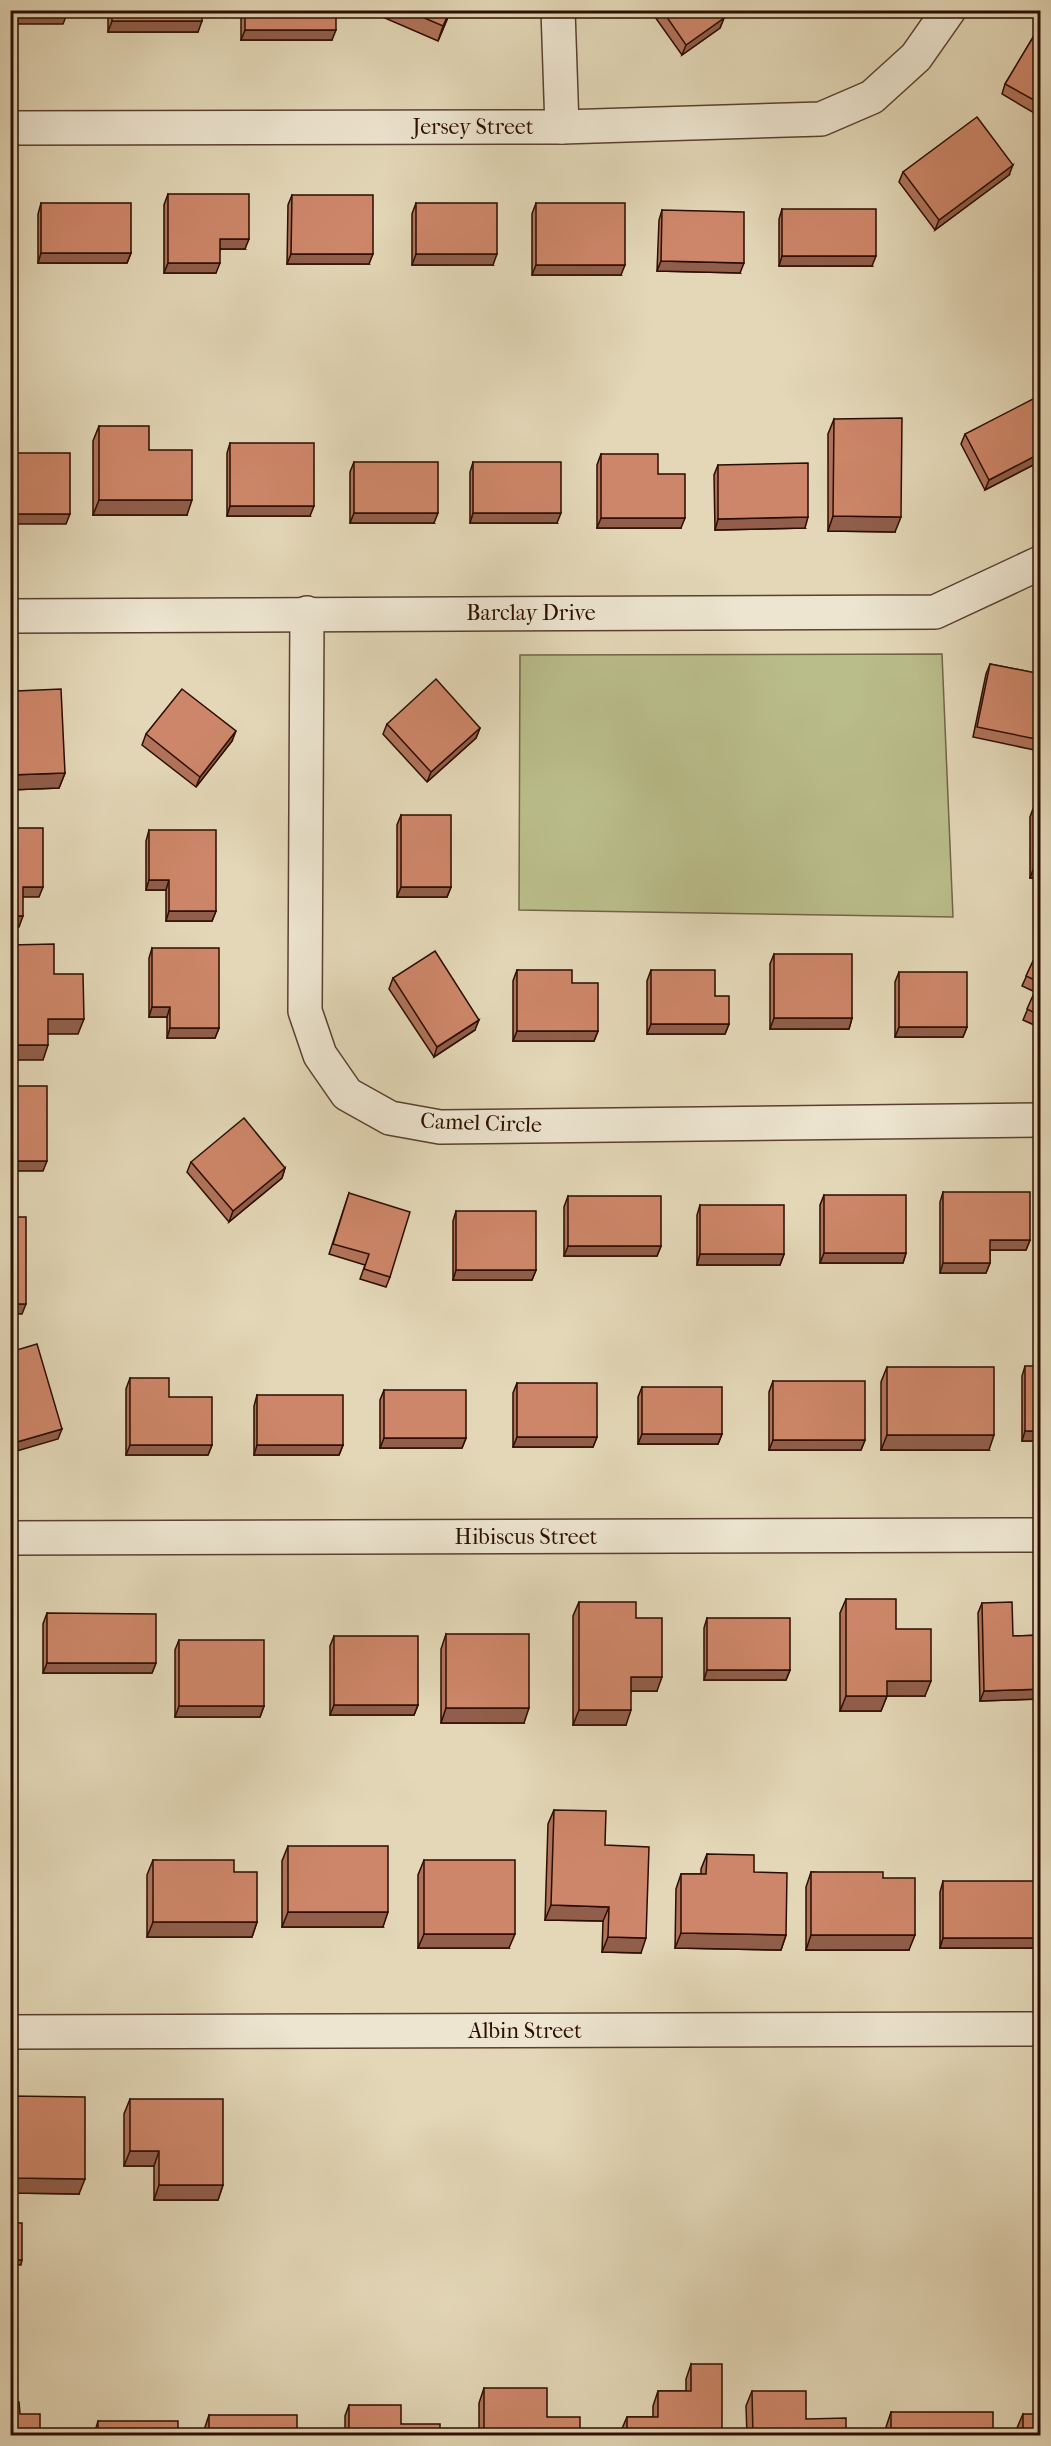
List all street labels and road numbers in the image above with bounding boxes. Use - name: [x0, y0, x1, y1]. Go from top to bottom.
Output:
- street label: Jersey Street: [410, 114, 534, 140]
- street label: Barclay Drive: [466, 600, 596, 626]
- street label: Camel Circle: [420, 1108, 542, 1138]
- street label: Hibiscus Street: [455, 1524, 598, 1550]
- street label: Albin Street: [467, 2018, 582, 2044]

